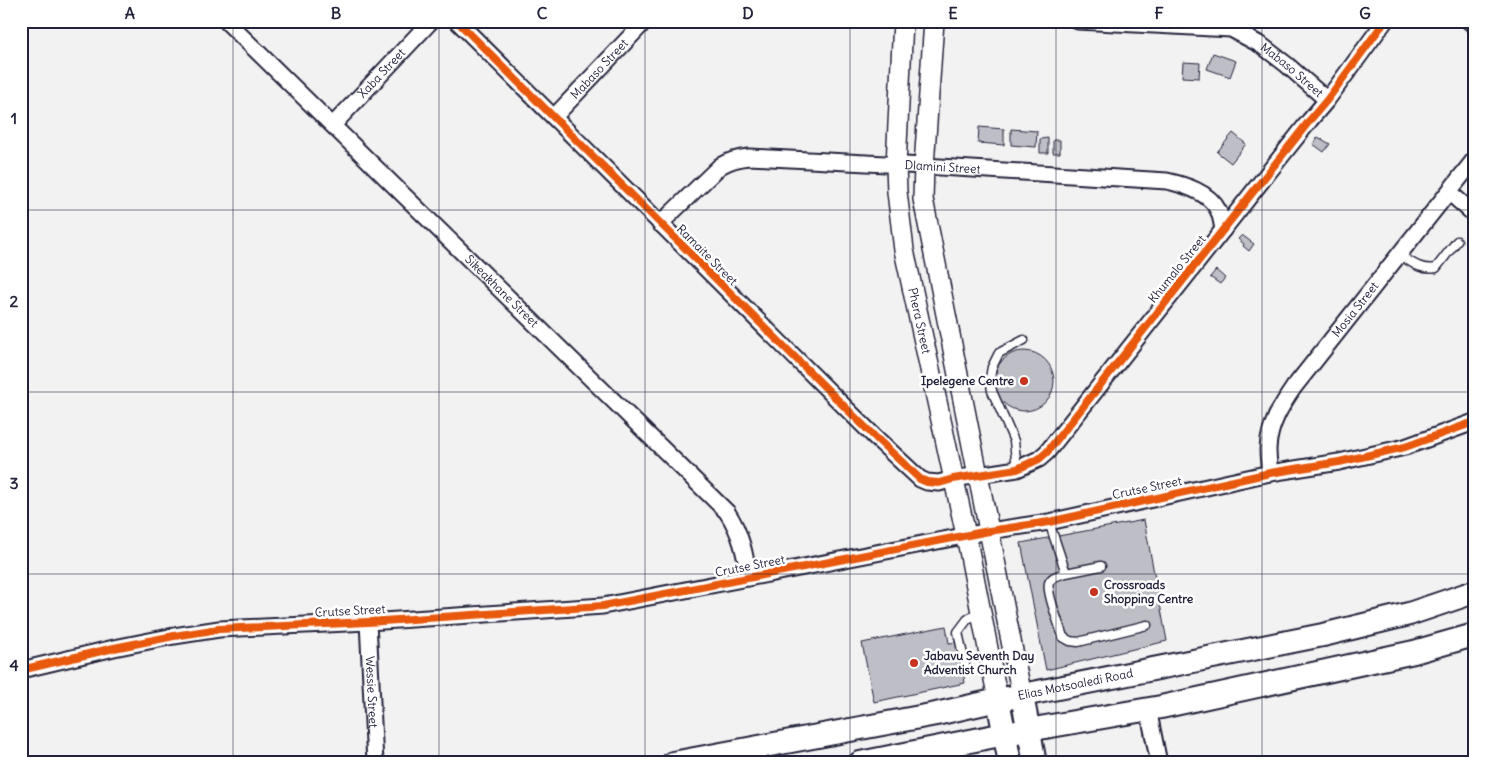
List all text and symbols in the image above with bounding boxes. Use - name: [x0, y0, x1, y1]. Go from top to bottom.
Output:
- text: A: [125, 3, 135, 23]
- text: B: [331, 3, 342, 23]
- text: C: [537, 3, 548, 23]
- text: D: [742, 3, 754, 23]
- text: E: [948, 3, 958, 23]
- text: F: [1154, 3, 1164, 23]
- text: G: [1359, 3, 1371, 23]
- street label: Mabaso Street: [567, 36, 631, 102]
- street label: Mabaso Street: [1258, 39, 1327, 100]
- street label: Xaba Street: [354, 45, 408, 101]
- text: 1: [11, 108, 17, 128]
- street label: Dlamini Street: [904, 157, 981, 176]
- street label: Ramaite Street: [674, 221, 741, 288]
- street label: Khumalo Street: [1145, 232, 1209, 306]
- street label: Sikeakhane Street: [462, 252, 542, 330]
- street label: Mosia Street: [1328, 279, 1381, 340]
- street label: Phera Street: [905, 286, 934, 355]
- text: 2: [10, 291, 19, 311]
- place label: Ipelegene Centre: [921, 373, 1015, 389]
- marker: Ipelegene Centre: [1018, 375, 1030, 387]
- text: 3: [9, 473, 19, 493]
- street label: Crutse Street: [1111, 473, 1183, 502]
- street label: Crutse Street: [714, 551, 786, 580]
- place label: Crossroads Shopping Centre: [1104, 577, 1194, 607]
- marker: Crossroads Shopping Centre: [1088, 586, 1100, 598]
- street label: Crutse Street: [314, 601, 386, 620]
- place label: Jabavu Seventh Day Adventist Church: [924, 648, 1034, 677]
- text: 4: [9, 655, 19, 675]
- street label: Wessie Street: [363, 656, 381, 728]
- marker: Jabavu Seventh Day Adventist Church: [908, 657, 920, 669]
- street label: Elias Motsoaledi Road: [1016, 665, 1134, 703]

